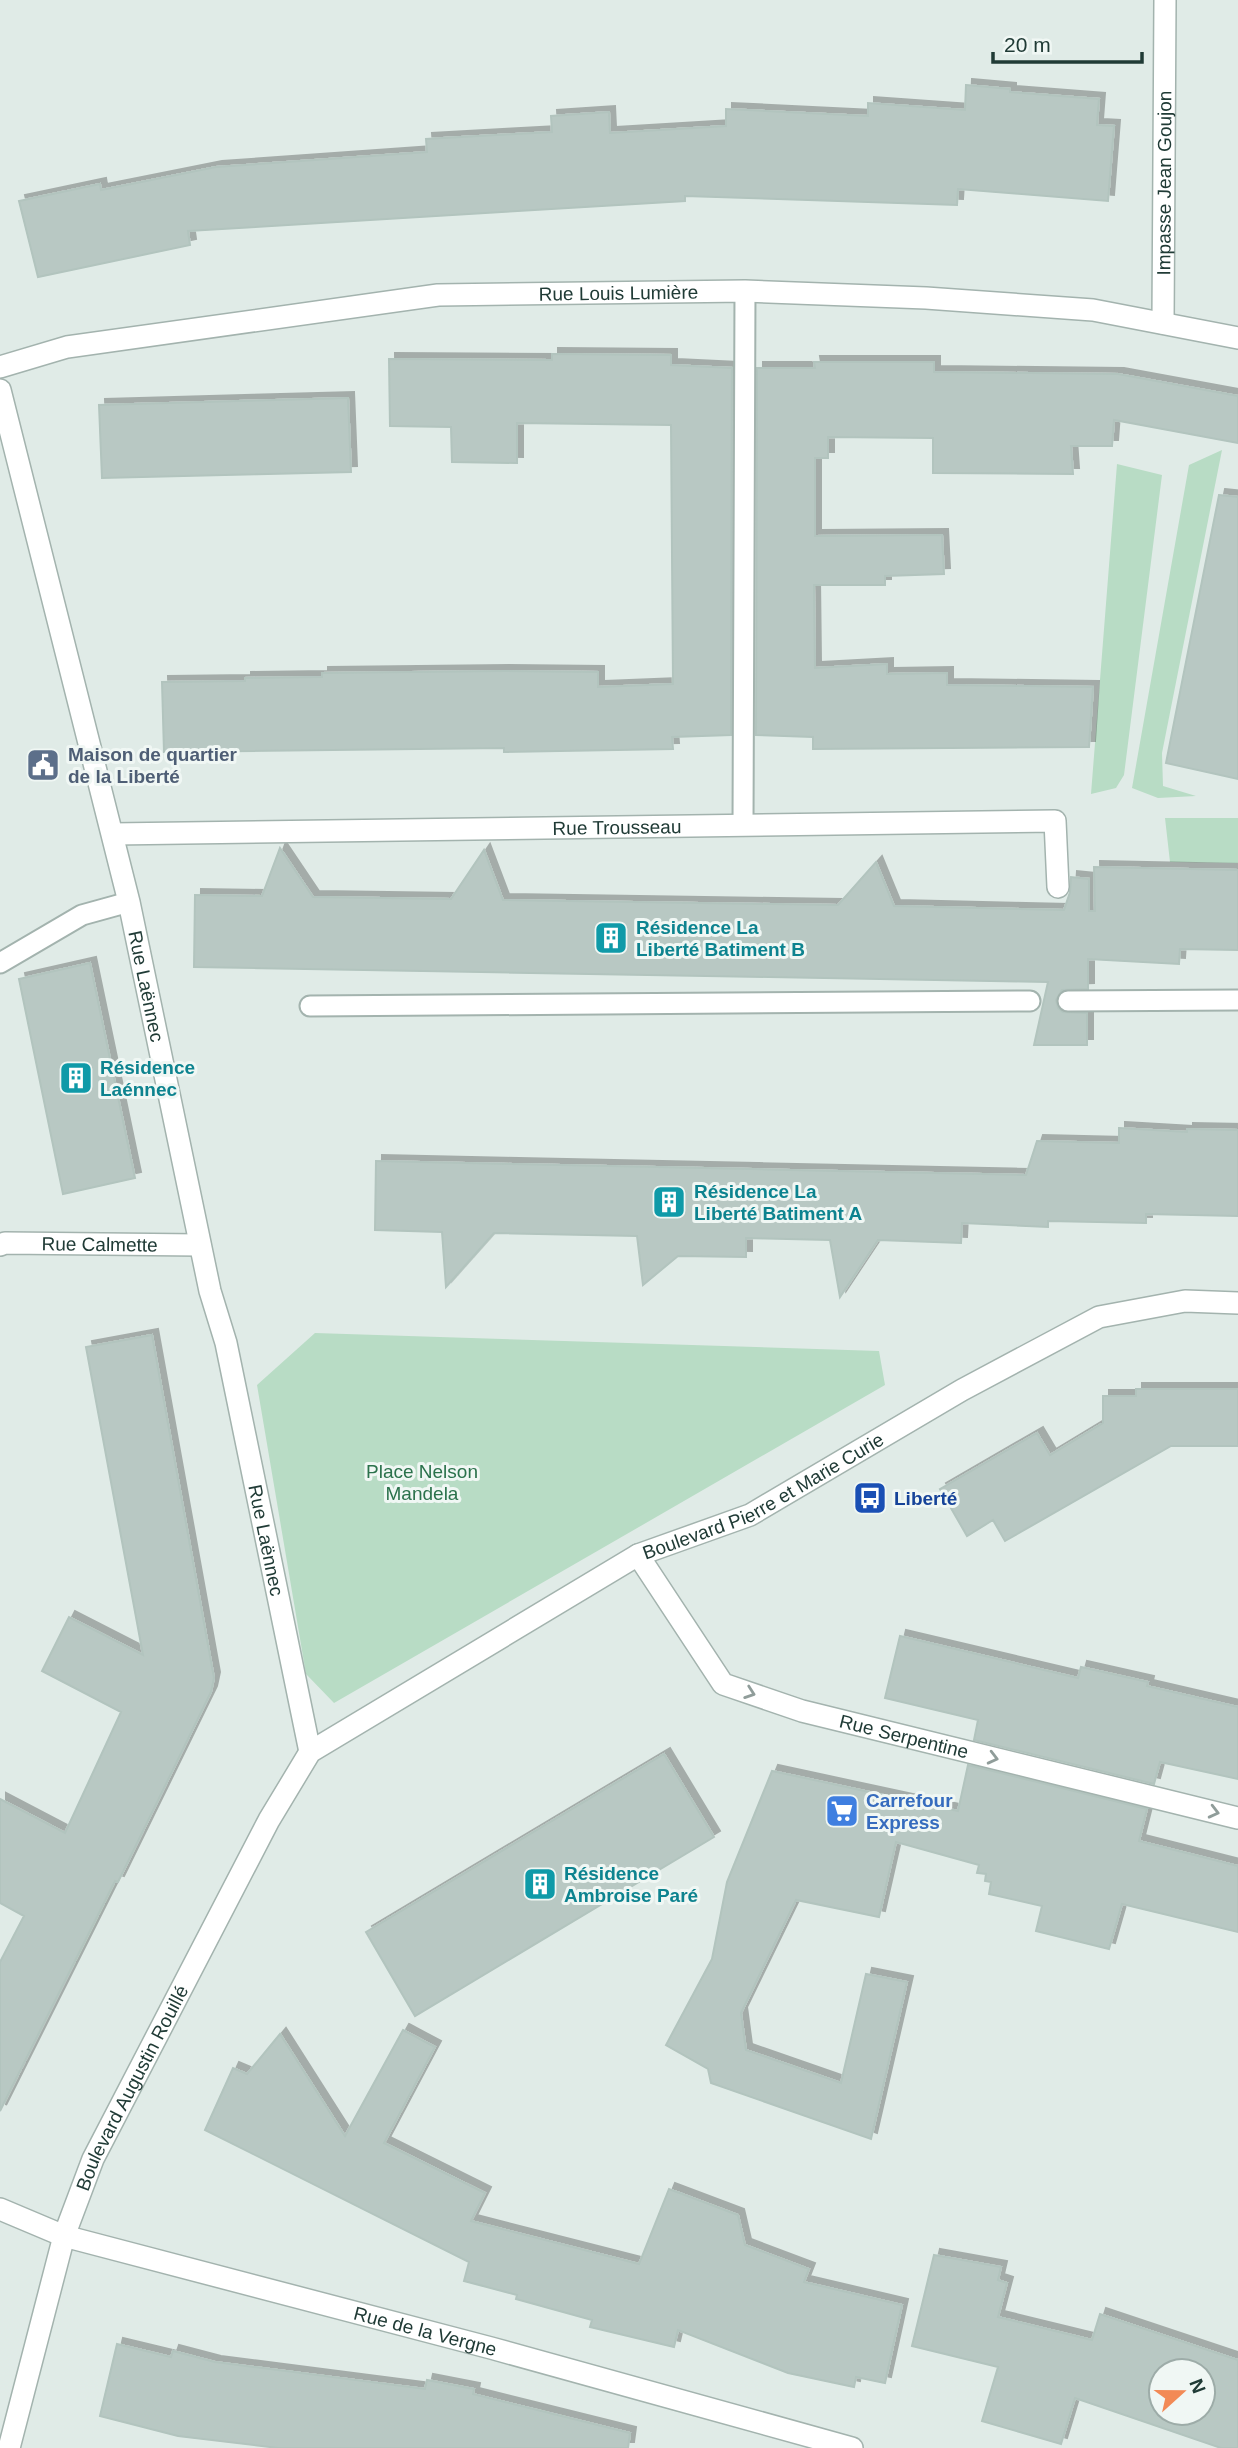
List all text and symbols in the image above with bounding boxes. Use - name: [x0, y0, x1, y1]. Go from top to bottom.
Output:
- scale bar: [993, 21, 1142, 65]
- text: 20 m: [1004, 33, 1051, 56]
- street label: Impasse Jean Goujon: [1153, 90, 1175, 276]
- street label: Rue Louis Lumière: [538, 281, 698, 304]
- place label: Maison de quartier de la Liberté: [68, 744, 238, 787]
- public building icon: Maison de quartier de la Liberté: [24, 746, 62, 784]
- street label: Rue Trousseau: [552, 816, 682, 838]
- place label: Résidence La Liberté Batiment B: [636, 917, 805, 960]
- building icon: Résidence La Liberté Batiment B: [592, 919, 630, 957]
- street label: Rue Laënnec: [125, 929, 168, 1044]
- place label: Résidence Laénnec: [100, 1057, 195, 1100]
- building icon: Résidence Laénnec: [57, 1059, 95, 1097]
- place label: Résidence La Liberté Batiment A: [694, 1181, 862, 1224]
- building icon: Résidence La Liberté Batiment A: [650, 1183, 688, 1221]
- street label: Rue Calmette: [41, 1233, 158, 1255]
- street label: Boulevard Pierre et Marie Curie: [640, 1428, 887, 1563]
- park label: Place Nelson Mandela: [366, 1461, 478, 1504]
- bus stop icon: Liberté: [851, 1479, 889, 1517]
- street label: Rue Laënnec: [245, 1483, 288, 1598]
- place label: Liberté: [894, 1488, 957, 1509]
- one-way arrow: [744, 1685, 756, 1699]
- street label: Rue Serpentine: [837, 1710, 971, 1762]
- one-way arrow: [987, 1750, 999, 1764]
- place label: Carrefour Express: [866, 1790, 953, 1833]
- supermarket icon: Carrefour Express: [823, 1792, 861, 1830]
- one-way arrow: [1208, 1804, 1220, 1818]
- place label: Résidence Ambroise Paré: [564, 1863, 698, 1906]
- building icon: Résidence Ambroise Paré: [521, 1865, 559, 1903]
- street label: Boulevard Augustin Rouillé: [72, 1982, 192, 2194]
- street label: Rue de la Vergne: [352, 2302, 499, 2360]
- north arrow: [1147, 2357, 1217, 2427]
- text: N: [1185, 2376, 1210, 2396]

